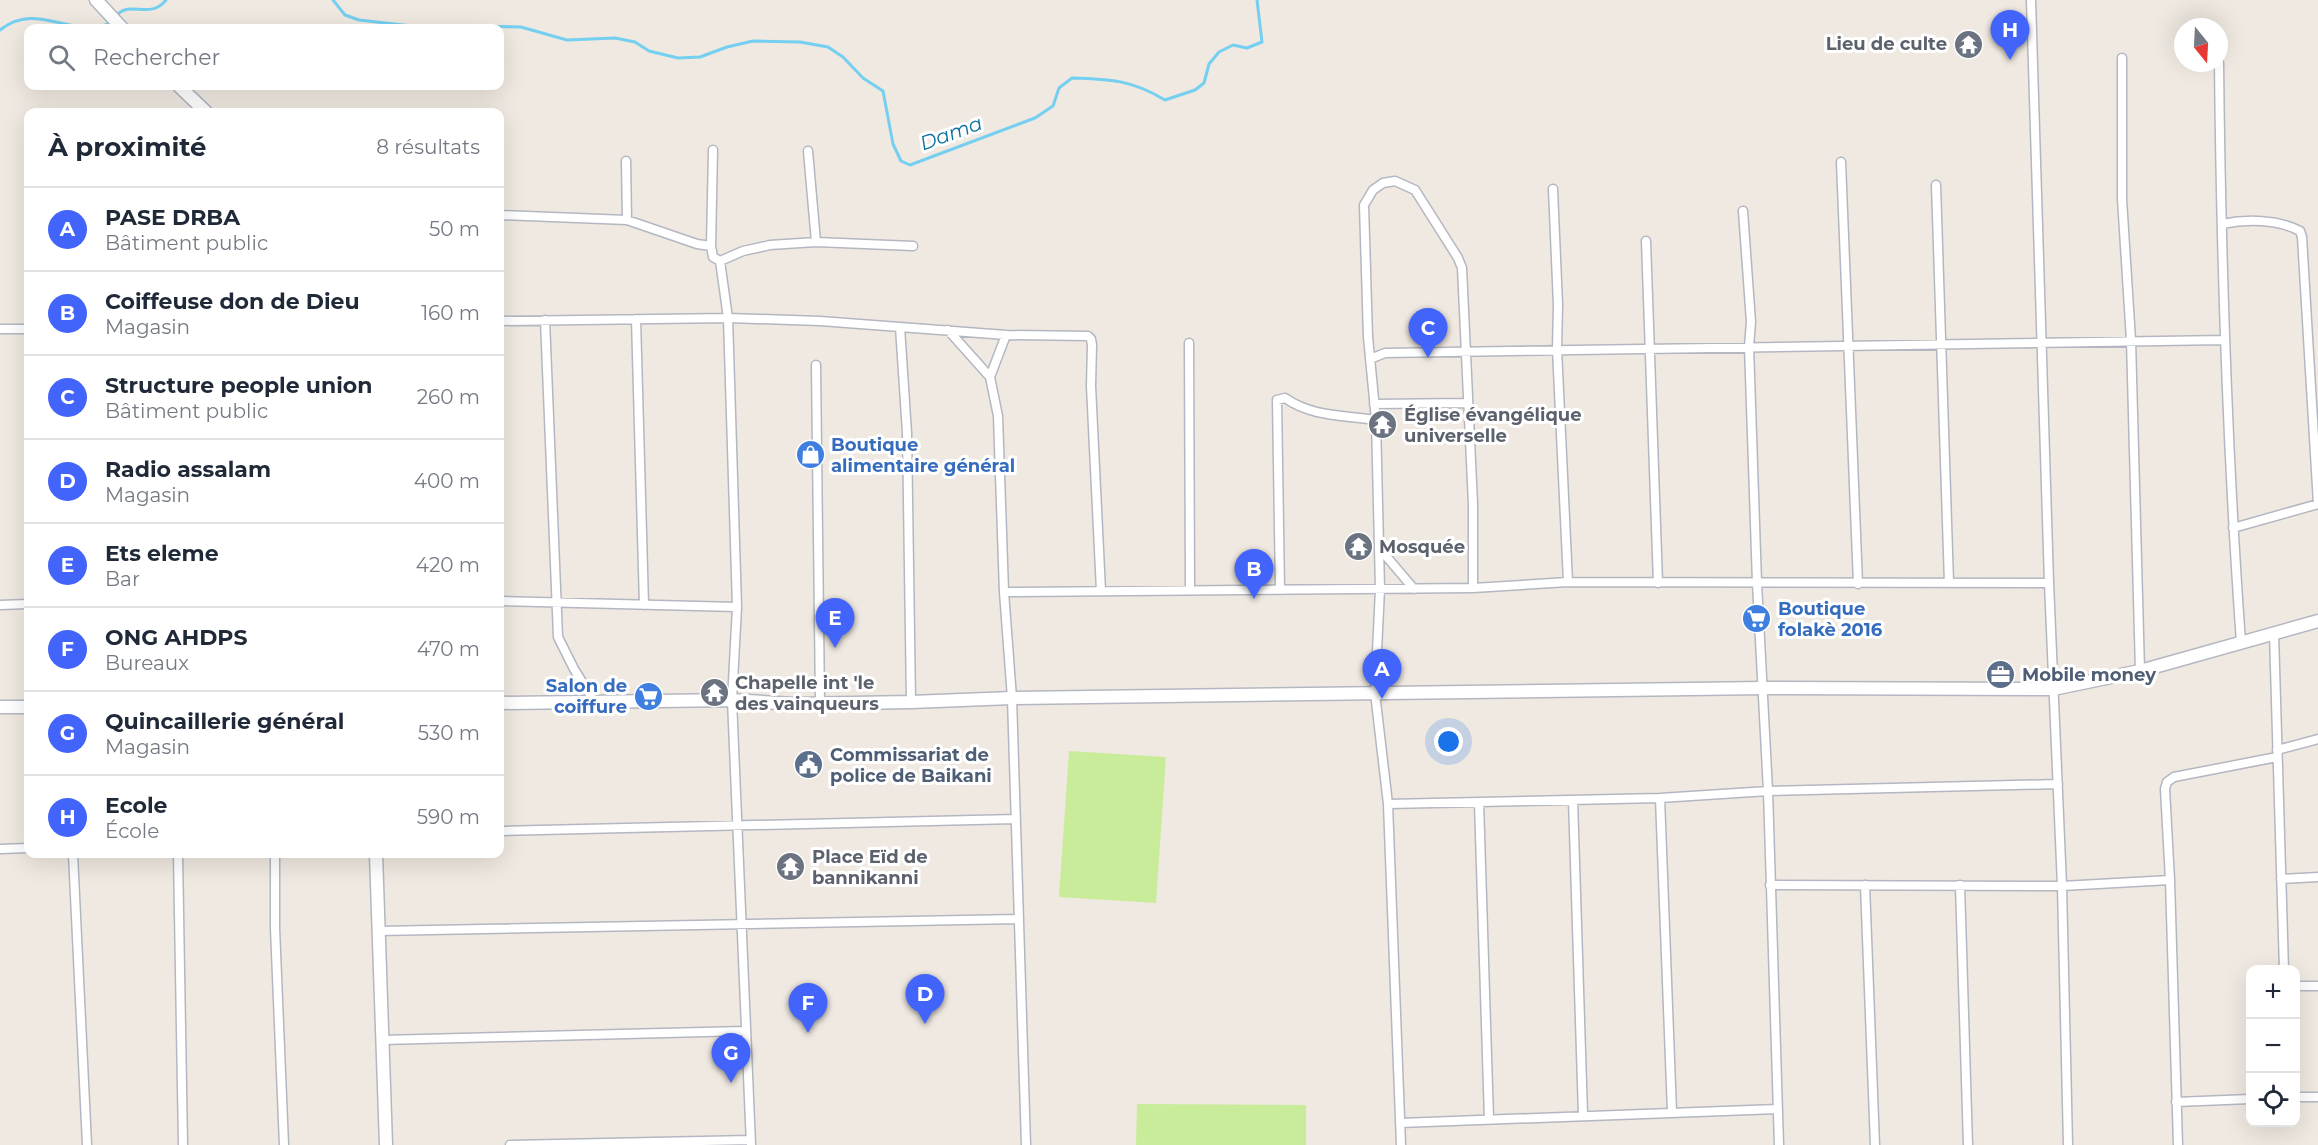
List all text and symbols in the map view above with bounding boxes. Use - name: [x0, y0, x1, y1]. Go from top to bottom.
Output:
- pin: H: [1990, 10, 2030, 60]
- north arrow: [2174, 18, 2228, 72]
- search box: [24, 24, 504, 90]
- temple icon: Lieu de culte: [1952, 28, 1984, 60]
- place label: Lieu de culte: [1826, 33, 1947, 55]
- icon: search: [45, 41, 78, 74]
- text: Rechercher: [93, 44, 220, 71]
- water label: Dama: [916, 111, 986, 155]
- text: À proximité: [48, 131, 207, 163]
- text: 8 résultats: [376, 135, 480, 159]
- text: PASE DRBA: [105, 204, 240, 231]
- text: A: [60, 217, 75, 241]
- text: 50 m: [429, 217, 480, 241]
- text: Bâtiment public: [105, 231, 268, 255]
- text: Coiffeuse don de Dieu: [105, 288, 360, 315]
- text: B: [60, 301, 75, 325]
- text: 160 m: [421, 301, 480, 325]
- pin: C: [1408, 308, 1448, 358]
- text: Magasin: [105, 315, 190, 339]
- text: Structure people union: [105, 372, 372, 399]
- text: C: [60, 385, 75, 409]
- text: 260 m: [417, 385, 480, 409]
- text: Bâtiment public: [105, 399, 268, 423]
- place label: Église évangélique universelle: [1404, 404, 1582, 447]
- temple icon: Église évangélique universelle: [1367, 409, 1399, 441]
- place label: Boutique alimentaire général: [831, 434, 1015, 477]
- shop icon: Boutique alimentaire général: [794, 439, 826, 471]
- text: Radio assalam: [105, 456, 271, 483]
- text: D: [59, 469, 76, 493]
- text: 400 m: [414, 469, 480, 493]
- text: Magasin: [105, 483, 190, 507]
- temple icon: Mosquée: [1342, 531, 1374, 563]
- place label: Mosquée: [1379, 536, 1465, 558]
- text: Ets eleme: [105, 540, 219, 567]
- pin: B: [1234, 550, 1274, 599]
- text: E: [61, 553, 74, 577]
- text: 420 m: [416, 553, 480, 577]
- text: Bar: [105, 567, 140, 591]
- pin: E: [816, 598, 854, 648]
- place label: Boutique folakè 2016: [1778, 598, 1883, 641]
- supermarket icon: Boutique folakè 2016: [1741, 603, 1773, 635]
- text: ONG AHDPS: [105, 624, 247, 651]
- text: F: [61, 637, 74, 661]
- text: 470 m: [417, 637, 480, 661]
- pin: A: [1362, 650, 1402, 699]
- text: Bureaux: [105, 651, 189, 675]
- office icon: Mobile money: [1985, 659, 2017, 691]
- place label: Mobile money: [2022, 664, 2156, 686]
- place label: Chapelle int 'le des vainqueurs: [735, 672, 879, 715]
- place label: Salon de coiffure: [546, 675, 627, 718]
- temple icon: Chapelle int 'le des vainqueurs: [698, 677, 730, 709]
- supermarket icon: Salon de coiffure: [632, 680, 664, 712]
- text: Quincaillerie général: [105, 708, 344, 735]
- text: G: [60, 721, 75, 745]
- text: 530 m: [418, 721, 480, 745]
- your location: [1434, 727, 1463, 756]
- text: Magasin: [105, 735, 190, 759]
- place label: Commissariat de police de Baikani: [830, 744, 992, 787]
- public building icon: Commissariat de police de Baikani: [793, 749, 825, 781]
- text: Ecole: [105, 792, 167, 819]
- text: H: [59, 805, 76, 829]
- text: 590 m: [417, 805, 480, 829]
- text: École: [105, 819, 159, 843]
- place label: Place Eïd de bannikanni: [812, 846, 928, 889]
- temple icon: Place Eïd de bannikanni: [775, 851, 807, 883]
- map controls: [2246, 965, 2300, 1127]
- button: +: [2246, 965, 2300, 1019]
- pin: D: [906, 974, 944, 1024]
- pin: F: [788, 984, 828, 1033]
- button: −: [2246, 1019, 2300, 1073]
- pin: G: [712, 1034, 750, 1083]
- button: locate: [2246, 1073, 2300, 1127]

